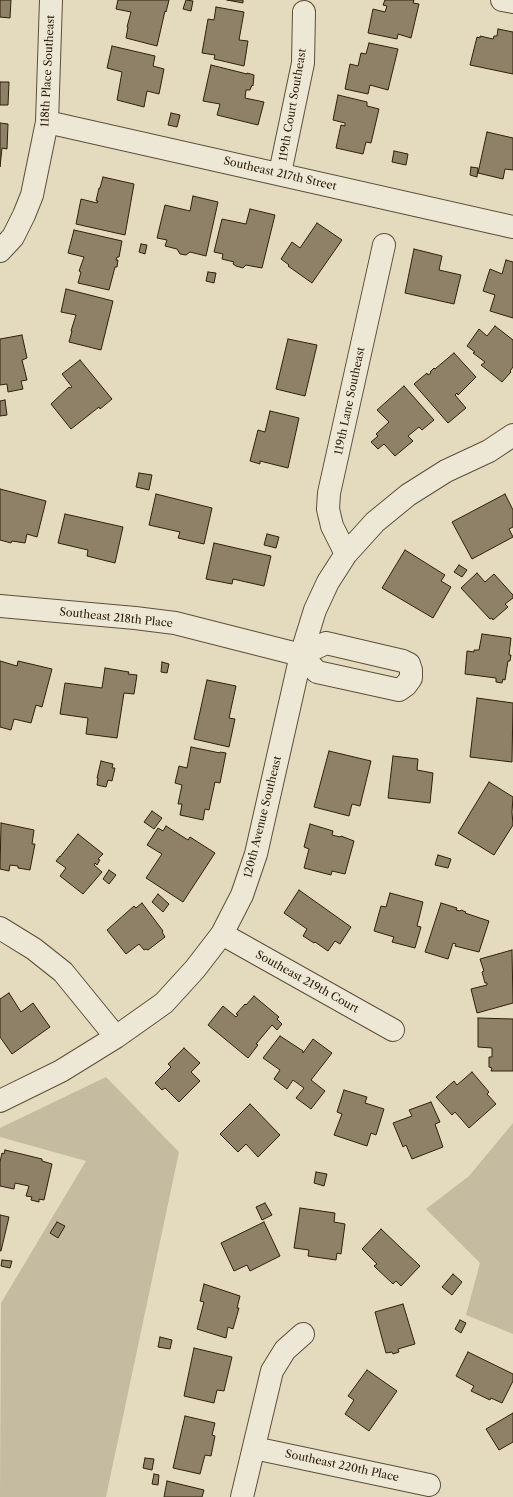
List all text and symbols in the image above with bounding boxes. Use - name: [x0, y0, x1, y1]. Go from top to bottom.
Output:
- street label: 118th Place Southeast: [38, 15, 58, 127]
- street label: 119th Court Southeast: [277, 48, 309, 162]
- street label: Southeast 217th Street: [222, 155, 338, 193]
- street label: 119th Lane Southeast: [332, 346, 368, 456]
- street label: Southeast 218th Place: [59, 605, 173, 631]
- street label: 120th Avenue Southeast: [241, 755, 285, 879]
- street label: Southeast 219th Court: [253, 948, 361, 1016]
- street label: Southeast 220th Place: [284, 1447, 400, 1485]

